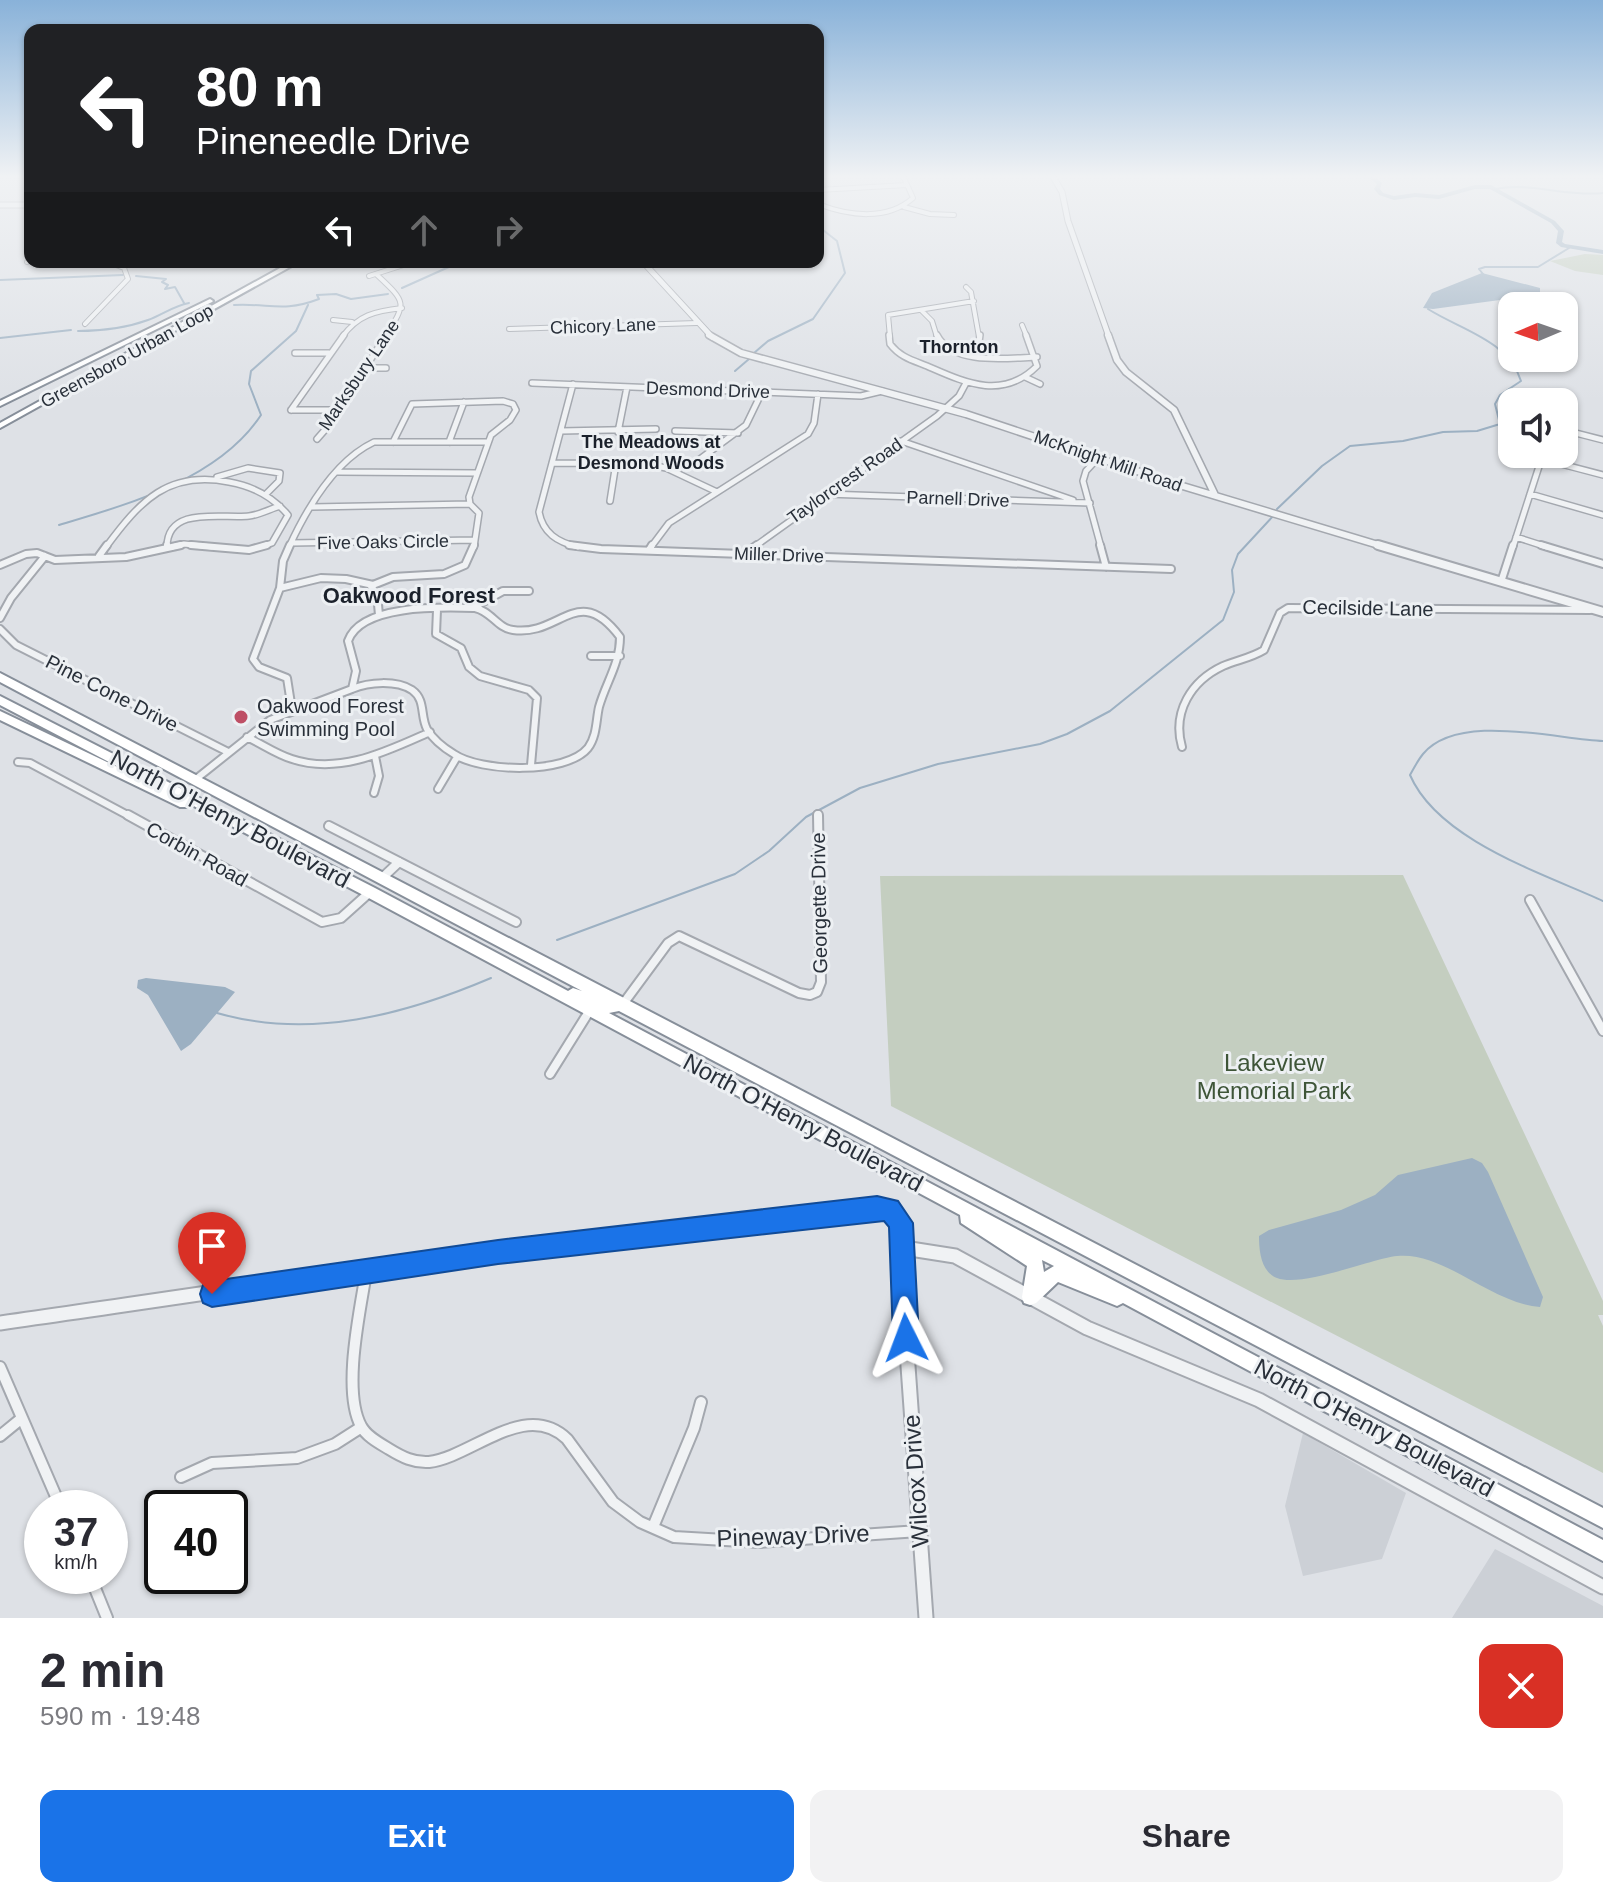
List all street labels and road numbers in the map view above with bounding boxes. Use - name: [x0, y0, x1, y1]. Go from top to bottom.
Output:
- street label: Greensboro Urban Loop: [37, 300, 217, 412]
- street label: Chicory Lane: [550, 314, 656, 338]
- street label: Marksbury Lane: [315, 316, 403, 434]
- street label: Desmond Drive: [646, 378, 770, 402]
- street label: McKnight Mill Road: [1031, 426, 1185, 496]
- street label: Taylorcrest Road: [784, 434, 906, 528]
- street label: Parnell Drive: [906, 487, 1010, 511]
- street label: Five Oaks Circle: [317, 531, 449, 553]
- street label: Miller Drive: [734, 543, 824, 567]
- street label: Cecilside Lane: [1302, 596, 1434, 620]
- street label: Pine Cone Drive: [42, 650, 182, 736]
- street label: North O'Henry Boulevard: [106, 744, 355, 893]
- street label: Corbin Road: [143, 817, 251, 891]
- street label: Georgette Drive: [807, 832, 831, 974]
- street label: North O'Henry Boulevard: [679, 1048, 928, 1197]
- street label: North O'Henry Boulevard: [1250, 1353, 1499, 1502]
- street label: Wilcox Drive: [897, 1414, 934, 1548]
- street label: Pineway Drive: [716, 1519, 870, 1552]

